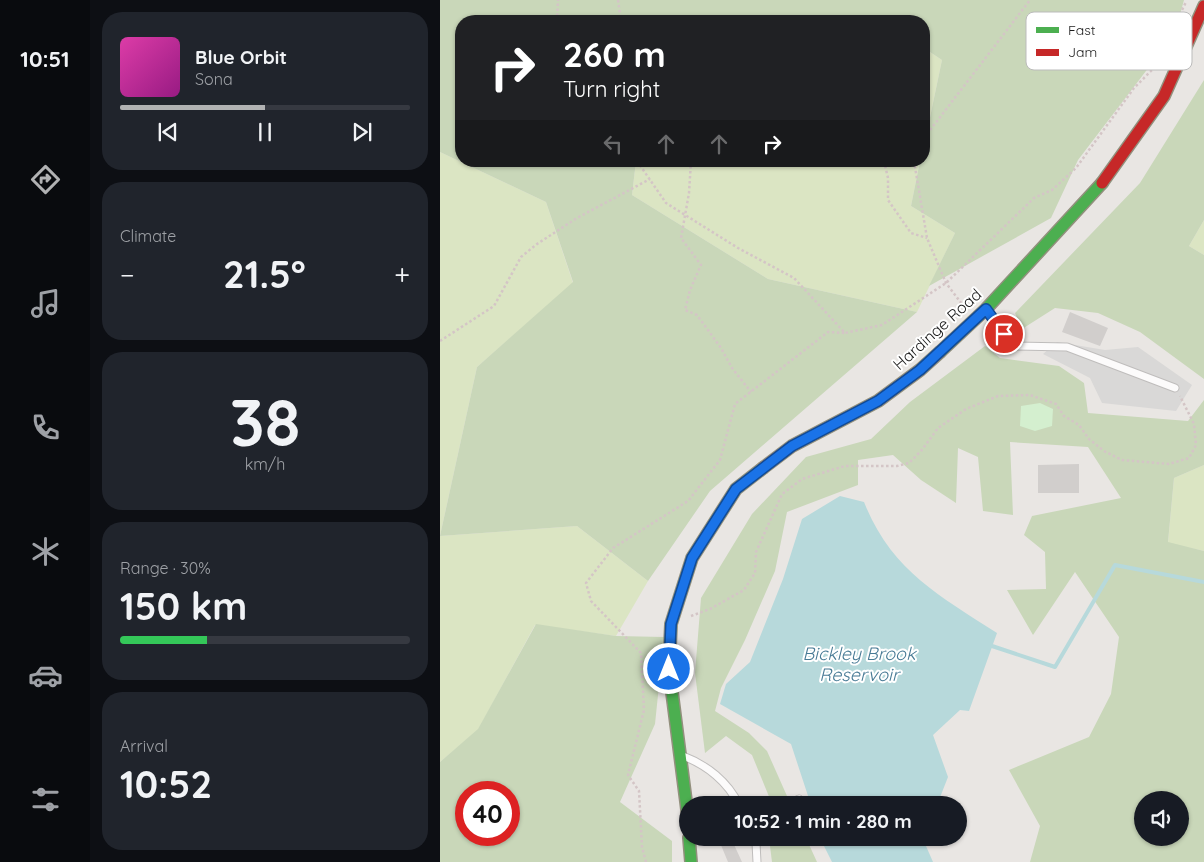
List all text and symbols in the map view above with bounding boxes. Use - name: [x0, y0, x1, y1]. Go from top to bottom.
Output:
- legend: [1026, 12, 1192, 70]
- text: Fast: [1068, 21, 1096, 39]
- text: 260 m: [563, 32, 666, 76]
- icon: right: [480, 35, 545, 100]
- text: Jam: [1068, 43, 1097, 61]
- text: 10:51: [20, 45, 70, 73]
- text: Blue Orbit: [195, 45, 287, 69]
- text: Sona: [195, 69, 233, 89]
- text: Turn right: [563, 75, 660, 103]
- icon: previous: [154, 118, 182, 146]
- icon: pause: [251, 118, 279, 146]
- icon: next: [348, 118, 376, 146]
- icon: left: [599, 130, 627, 158]
- icon: ahead: [652, 130, 680, 158]
- icon: ahead: [705, 130, 733, 158]
- icon: right: [758, 130, 786, 158]
- icon: directions: [28, 162, 63, 197]
- text: Climate: [120, 226, 176, 246]
- text: 21.5°: [223, 250, 306, 298]
- text: −: [120, 257, 135, 292]
- text: +: [394, 257, 410, 292]
- street label: Hardinge Road: [889, 284, 985, 374]
- icon: music: [28, 286, 63, 321]
- pin: [983, 313, 1025, 355]
- icon: arrive: [990, 320, 1018, 348]
- text: 38: [230, 381, 300, 462]
- icon: phone: [28, 410, 63, 445]
- text: km/h: [245, 454, 285, 474]
- icon: climate: [28, 534, 63, 569]
- text: Range · 30%: [120, 558, 211, 578]
- text: 150 km: [120, 582, 247, 630]
- position arrow: [642, 642, 694, 694]
- water label: Bickley Brook Reservoir: [802, 642, 917, 686]
- icon: car: [28, 658, 63, 693]
- text: Arrival: [120, 736, 168, 756]
- text: 10:52: [120, 760, 212, 808]
- speed limit sign: 40: [455, 781, 520, 846]
- icon: filters: [28, 782, 63, 817]
- map controls: [1134, 791, 1189, 846]
- button: sound: [1134, 791, 1189, 846]
- text: 10:52 · 1 min · 280 m: [734, 809, 912, 833]

